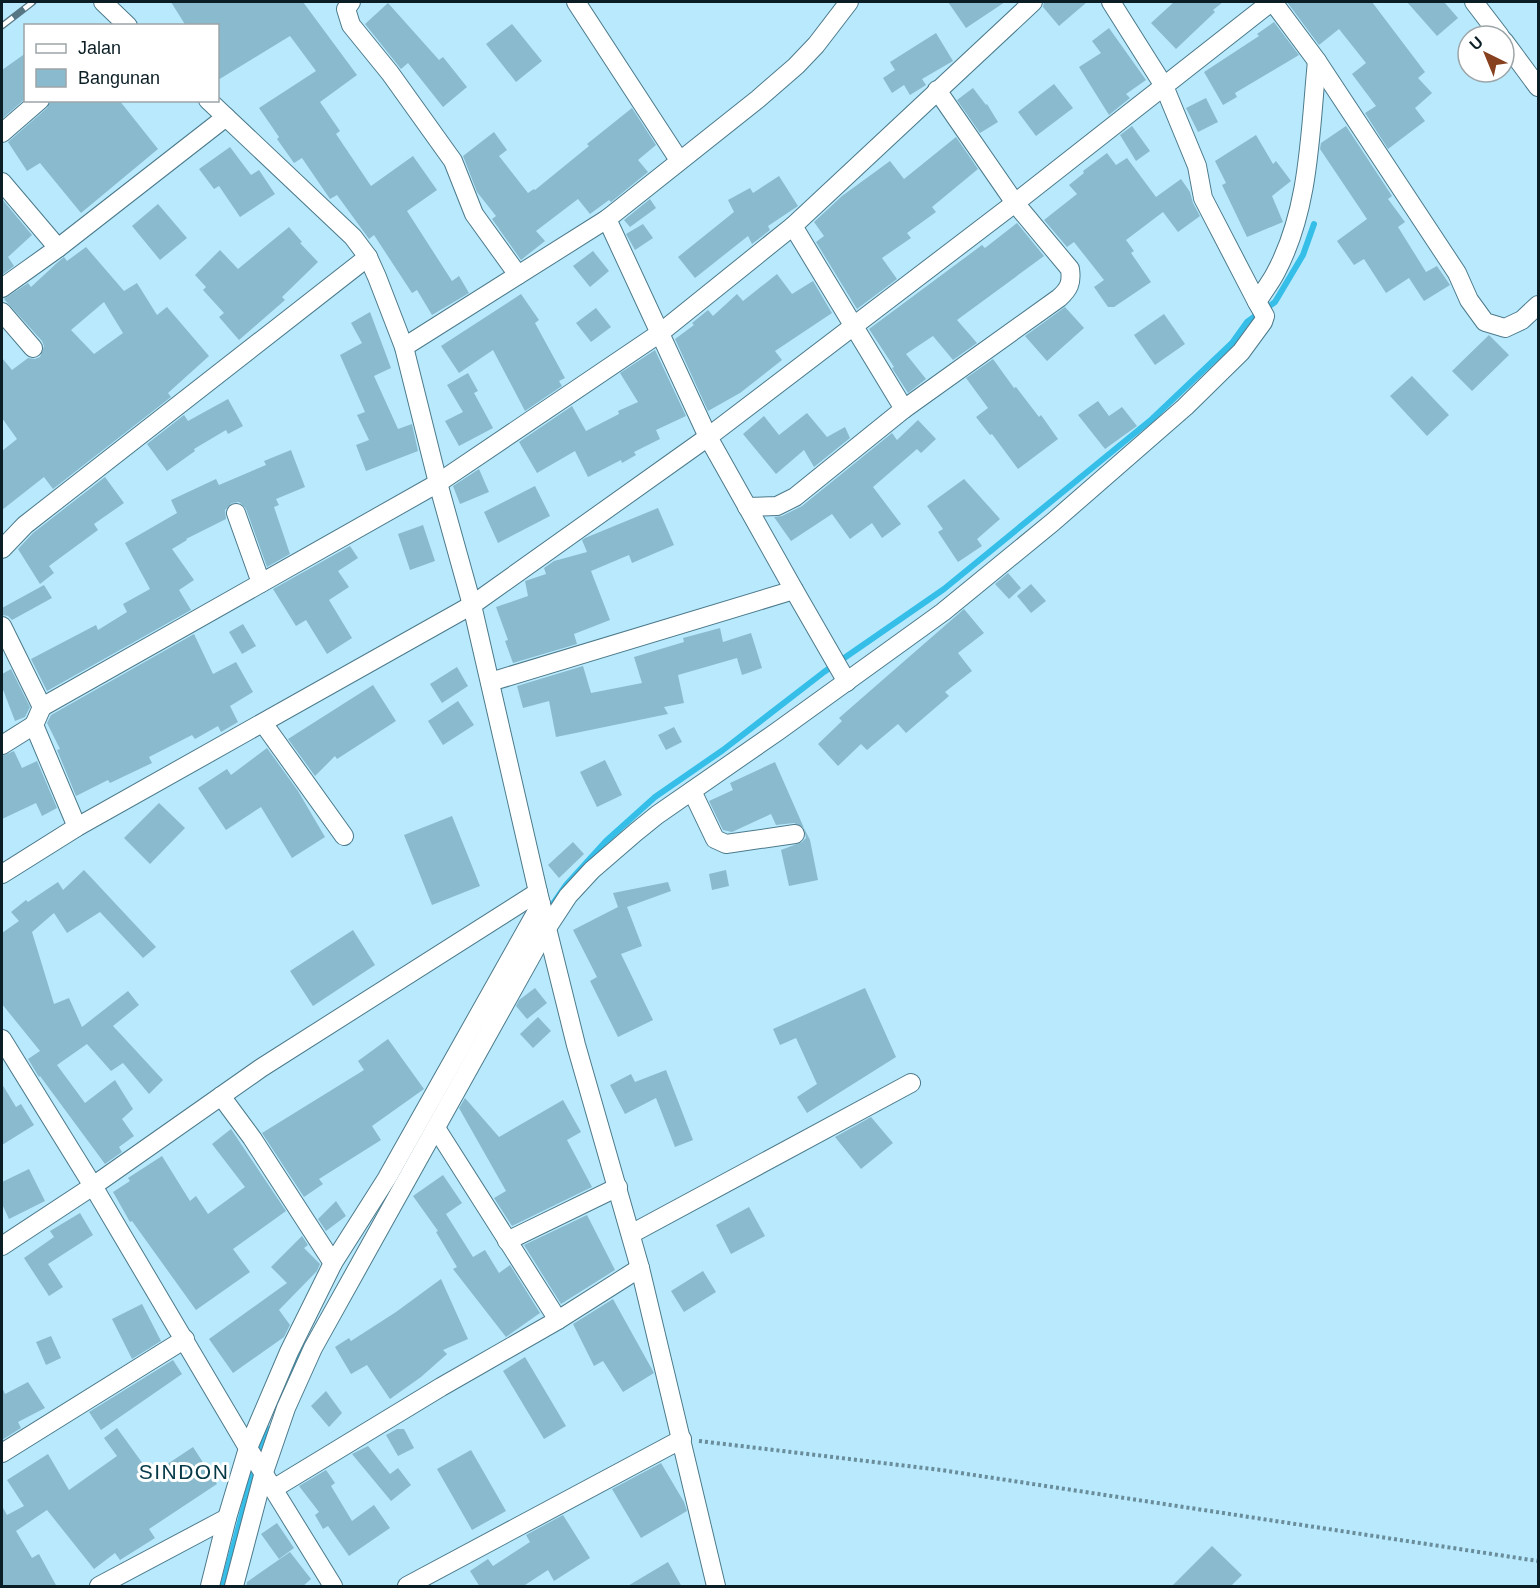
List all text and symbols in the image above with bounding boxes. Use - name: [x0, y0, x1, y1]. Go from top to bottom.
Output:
- legend: [24, 24, 219, 102]
- north arrow: [1456, 24, 1516, 84]
- text: U: [1466, 33, 1486, 54]
- text: Jalan: [78, 38, 121, 58]
- text: Bangunan: [78, 68, 160, 88]
- district label: SINDON: [139, 1460, 229, 1483]

